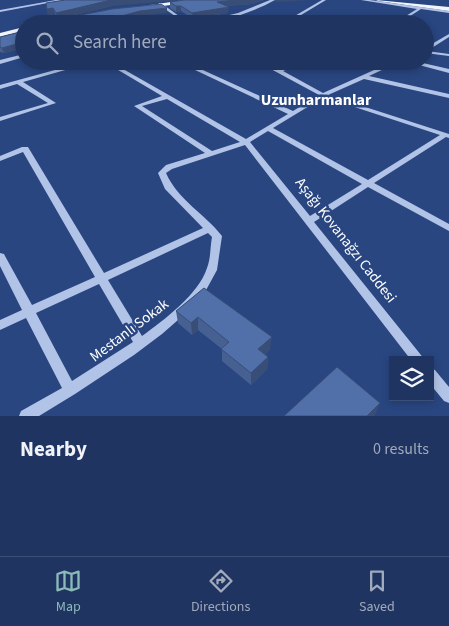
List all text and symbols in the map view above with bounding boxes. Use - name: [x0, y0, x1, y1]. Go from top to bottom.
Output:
- search box: [15, 15, 434, 70]
- icon: search: [33, 29, 61, 57]
- text: Search here: [73, 29, 167, 56]
- district label: Uzunharmanlar: [261, 89, 372, 111]
- street label: Aşağı Kovanağzı Caddesi: [290, 173, 401, 307]
- street label: Mestanlı Sokak: [86, 293, 174, 367]
- map controls: [389, 356, 434, 401]
- button: layers: [389, 356, 434, 401]
- text: Nearby: [20, 434, 87, 464]
- text: 0 results: [373, 438, 429, 460]
- tab: Map: [54, 567, 82, 617]
- tab: Directions: [191, 567, 250, 617]
- tab: Saved: [359, 567, 395, 617]

